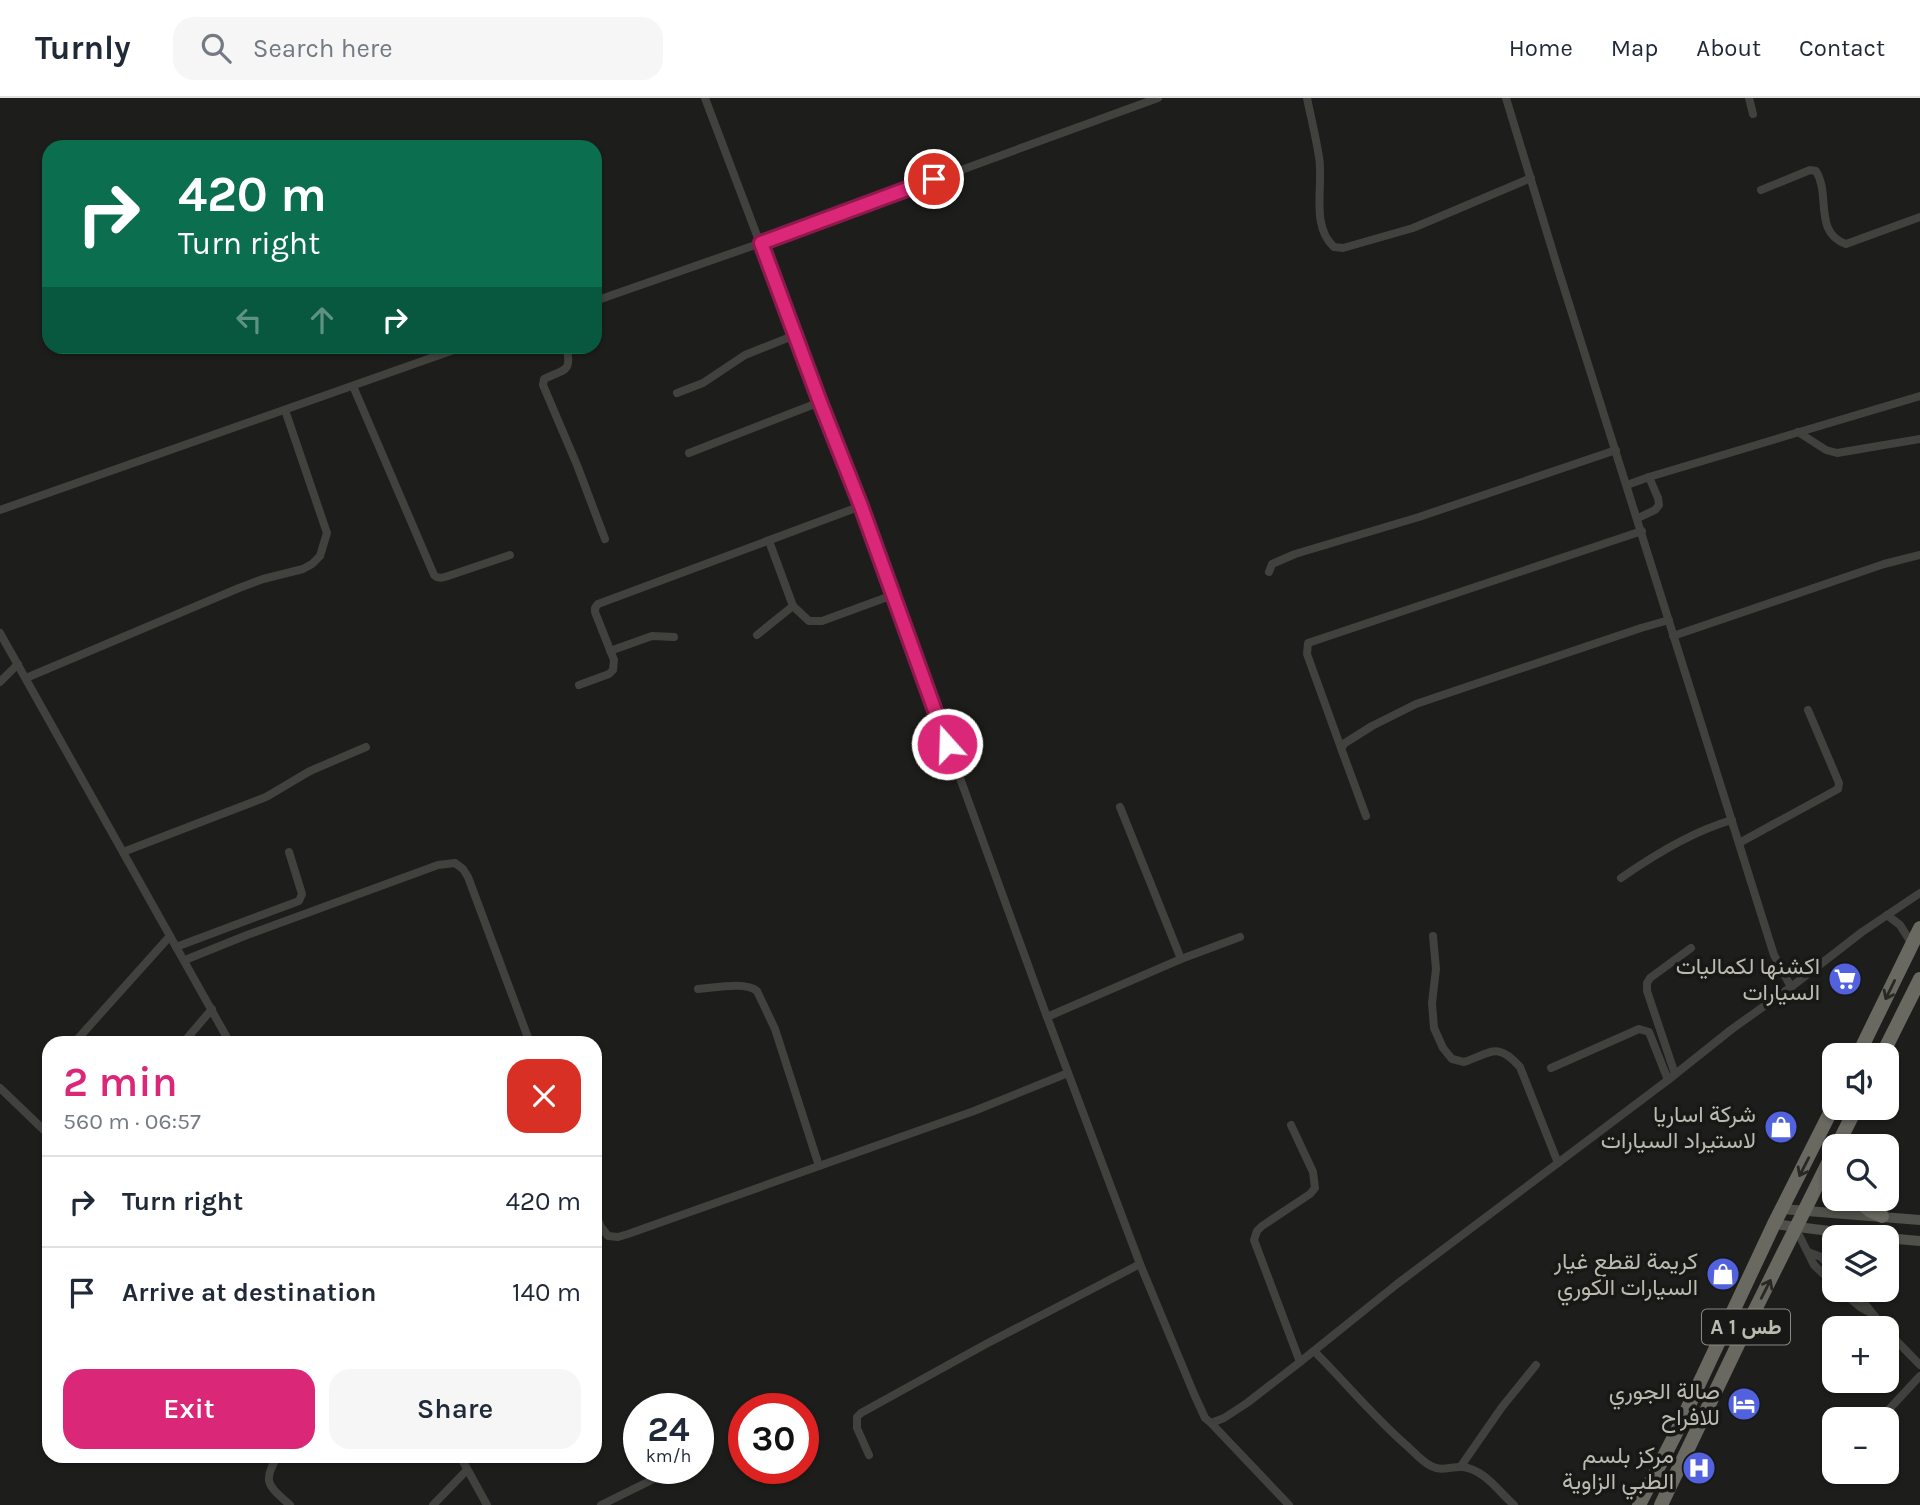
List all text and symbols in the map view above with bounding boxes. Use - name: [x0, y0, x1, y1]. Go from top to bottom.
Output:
- search box: [173, 17, 663, 80]
- text: Turnly: [35, 29, 131, 67]
- icon: search: [197, 29, 235, 67]
- text: Search here: [253, 33, 393, 64]
- text: Home: [1509, 34, 1573, 62]
- text: Map: [1611, 34, 1658, 62]
- text: About: [1696, 34, 1761, 62]
- text: Contact: [1799, 34, 1885, 62]
- pin: [904, 149, 964, 209]
- icon: arrive: [915, 160, 953, 198]
- text: 420 m: [178, 166, 327, 223]
- icon: right: [63, 168, 154, 259]
- text: Turn right: [178, 225, 320, 262]
- icon: left: [230, 301, 268, 339]
- icon: ahead: [303, 301, 341, 339]
- icon: right: [376, 301, 414, 339]
- position arrow: [910, 707, 984, 781]
- place label: اكشنها لكماليات السيارات: [1676, 953, 1820, 1007]
- supermarket icon: اكشنها لكماليات السيارات: [1826, 960, 1864, 998]
- one-way arrow: [1882, 979, 1896, 1000]
- map controls: [1822, 1043, 1899, 1484]
- button: sound: [1822, 1043, 1899, 1120]
- text: 2 min: [63, 1057, 178, 1107]
- button: close: [507, 1059, 581, 1133]
- place label: شركة اساريا لاستيراد السيارات: [1601, 1101, 1756, 1155]
- text: 560 m · 06:57: [63, 1108, 201, 1135]
- shop icon: شركة اساريا لاستيراد السيارات: [1762, 1108, 1800, 1146]
- button: search: [1822, 1134, 1899, 1211]
- one-way arrow: [1796, 1156, 1810, 1176]
- icon: right: [63, 1183, 101, 1221]
- text: Turn right: [122, 1186, 243, 1217]
- text: 420 m: [505, 1186, 581, 1217]
- button: layers: [1822, 1225, 1899, 1302]
- place label: كريمة لقطع غيار السيارات الكوري: [1553, 1248, 1698, 1306]
- shop icon: كريمة لقطع غيار السيارات الكوري: [1704, 1255, 1742, 1293]
- icon: arrive: [63, 1274, 101, 1312]
- text: Arrive at destination: [122, 1277, 376, 1308]
- text: 140 m: [512, 1277, 581, 1308]
- one-way arrow: [1759, 1279, 1773, 1300]
- road number: A 1 طس: [1702, 1310, 1790, 1344]
- button: +: [1822, 1316, 1899, 1393]
- button: Exit: [63, 1369, 315, 1449]
- button: Share: [329, 1369, 581, 1449]
- place label: صالة الجوري للافراح: [1609, 1378, 1720, 1433]
- hotel icon: صالة الجوري للافراح: [1725, 1385, 1763, 1423]
- speed limit sign: 30: [728, 1393, 819, 1484]
- button: −: [1822, 1407, 1899, 1484]
- text: 24: [648, 1409, 690, 1450]
- place label: مركز بلسم الطبي الزاوية: [1562, 1442, 1674, 1500]
- text: km/h: [646, 1445, 691, 1467]
- hospital icon: مركز بلسم الطبي الزاوية: [1680, 1449, 1718, 1487]

